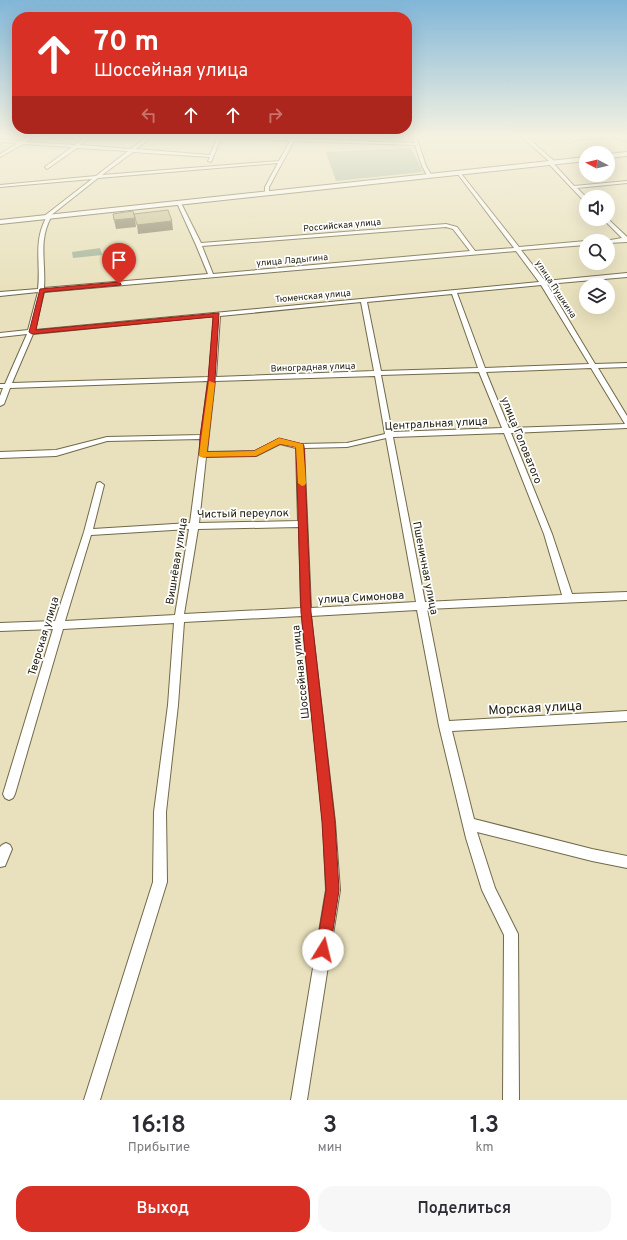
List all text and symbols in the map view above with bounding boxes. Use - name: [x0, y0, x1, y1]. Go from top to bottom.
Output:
- text: 70 m: [94, 25, 159, 61]
- icon: ahead: [28, 28, 80, 80]
- text: Шоссейная улица: [94, 60, 248, 83]
- icon: left: [138, 104, 160, 126]
- icon: ahead: [180, 104, 202, 126]
- icon: ahead: [222, 104, 244, 126]
- icon: right: [264, 104, 286, 126]
- north arrow: [579, 146, 615, 182]
- map controls: [579, 146, 615, 314]
- button: sound: [579, 190, 615, 226]
- street label: Российская улица: [303, 217, 382, 234]
- button: search: [579, 234, 615, 270]
- pin: [102, 243, 136, 284]
- icon: arrive: [108, 249, 130, 271]
- street label: улица Ладыгина: [256, 252, 329, 269]
- street label: улица Пушкина: [533, 258, 579, 321]
- button: layers: [579, 278, 615, 314]
- street label: Тюменская улица: [275, 288, 352, 305]
- street label: Виноградная улица: [270, 361, 356, 374]
- street label: улица Головатого: [497, 395, 545, 486]
- street label: Центральная улица: [384, 414, 488, 434]
- street label: Чистый переулок: [197, 506, 289, 522]
- street label: Вишнёвая улица: [163, 517, 191, 606]
- street label: Пшеничная улица: [409, 520, 441, 616]
- street label: улица Симонова: [318, 589, 405, 607]
- street label: Тверская улица: [25, 595, 63, 678]
- street label: Шоссейная улица: [289, 624, 313, 719]
- street label: Морская улица: [488, 699, 582, 719]
- position arrow: [302, 929, 344, 971]
- text: 16:18: [132, 1111, 186, 1141]
- text: 3: [323, 1111, 337, 1141]
- text: 1.3: [470, 1111, 499, 1141]
- text: Прибытие: [128, 1140, 190, 1156]
- text: мин: [318, 1140, 342, 1156]
- text: km: [475, 1140, 494, 1156]
- button: Выход: [16, 1186, 310, 1232]
- button: Поделиться: [318, 1186, 611, 1232]

